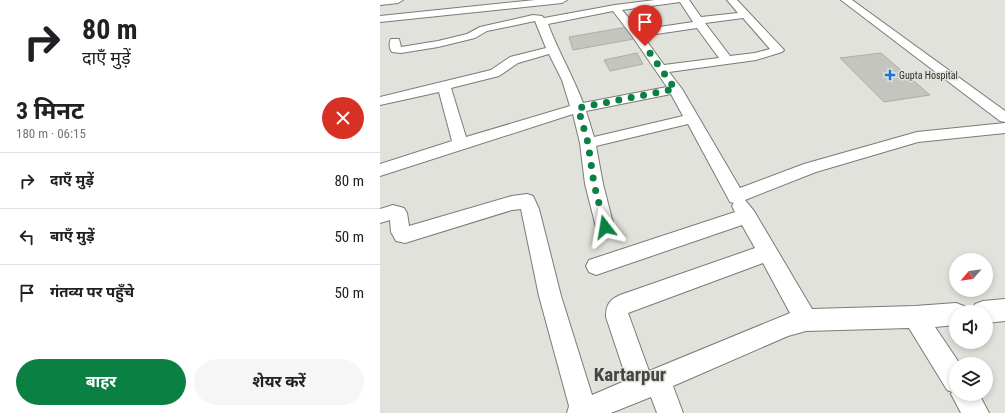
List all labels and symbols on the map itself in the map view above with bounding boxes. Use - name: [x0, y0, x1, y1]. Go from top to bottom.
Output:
- pin: [628, 5, 662, 46]
- marker: Gupta Hospital: [884, 69, 896, 81]
- place label: Gupta Hospital: [899, 70, 958, 81]
- position arrow: [584, 206, 626, 248]
- north arrow: [949, 253, 993, 297]
- district label: Kartarpur: [594, 363, 666, 386]

